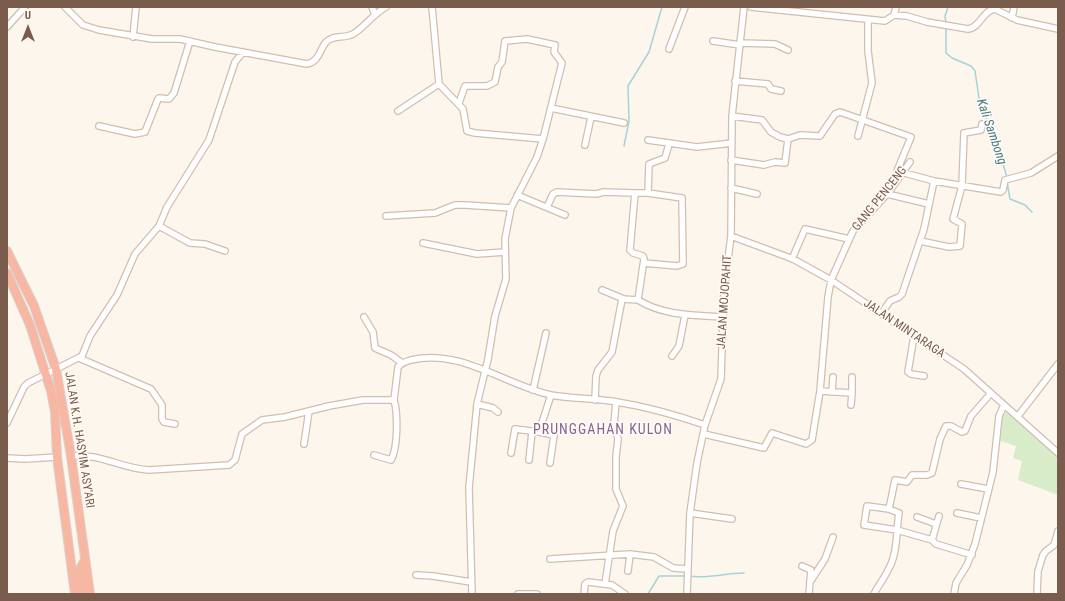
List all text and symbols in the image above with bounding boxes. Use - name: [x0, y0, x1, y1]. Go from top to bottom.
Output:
- north arrow: [8, 8, 48, 48]
- text: U: [25, 9, 31, 22]
- water label: Kali Sambong: [972, 97, 1010, 167]
- street label: GANG PENCENG: [850, 164, 910, 234]
- street label: JALAN MOJOPAHIT: [715, 255, 735, 349]
- street label: JALAN MINTARAGA: [861, 297, 947, 361]
- street label: JALAN K.H. HASYIM ASY'ARI: [61, 371, 97, 509]
- district label: PRUNGGAHAN KULON: [533, 422, 673, 438]

